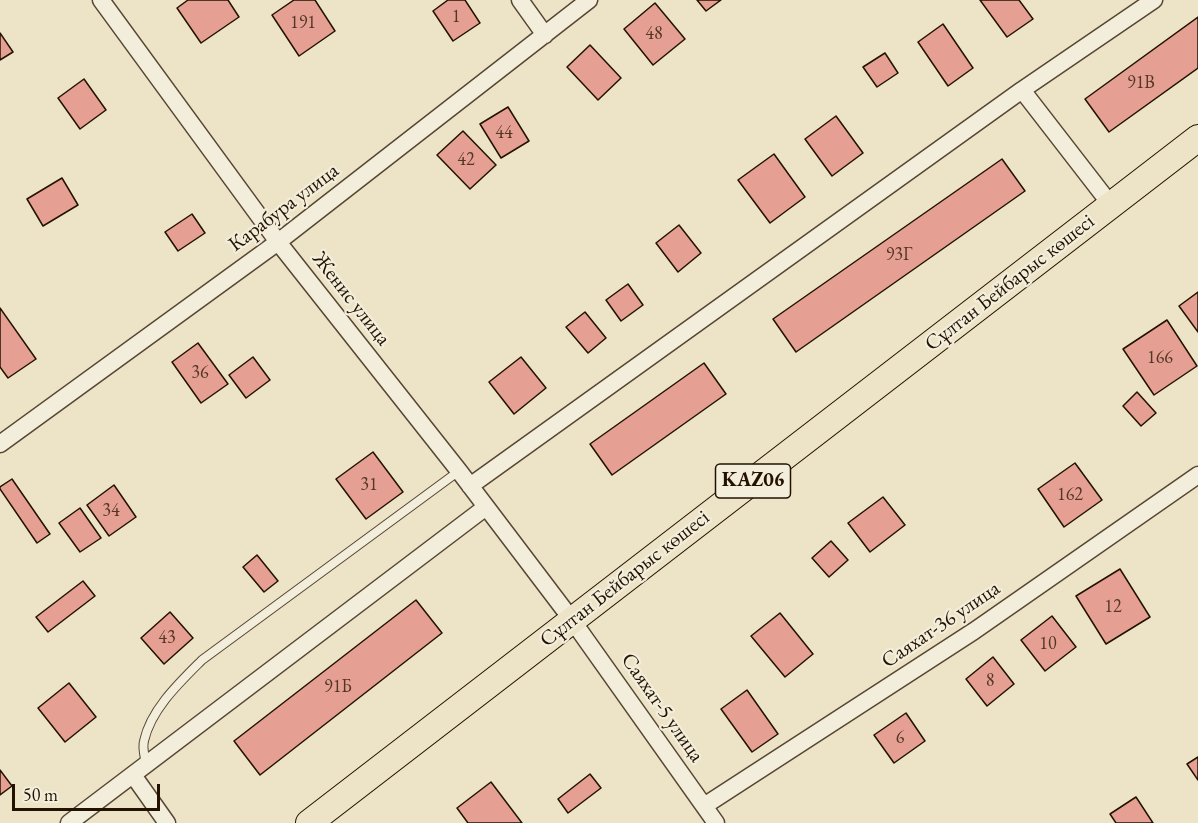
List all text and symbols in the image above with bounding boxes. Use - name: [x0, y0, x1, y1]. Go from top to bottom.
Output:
- house number: 1: [452, 6, 460, 28]
- house number: 191: [290, 12, 316, 34]
- house number: 48: [645, 23, 663, 45]
- house number: 91В: [1127, 72, 1155, 94]
- house number: 44: [495, 122, 513, 144]
- house number: 42: [457, 149, 475, 171]
- street label: Карабура улица: [224, 158, 344, 258]
- street label: Сұлтан Бейбарыс көшесі: [920, 209, 1100, 357]
- house number: 93Г: [886, 244, 912, 266]
- street label: Женис улица: [307, 247, 395, 351]
- house number: 166: [1147, 347, 1173, 369]
- house number: 36: [191, 362, 209, 384]
- road number: KAZ06: [716, 464, 790, 498]
- house number: 31: [360, 474, 378, 496]
- house number: 162: [1057, 484, 1083, 506]
- house number: 34: [102, 500, 120, 522]
- street label: Сұлтан Бейбарыс көшесі: [535, 505, 715, 653]
- street label: Саяхат-36 улица: [877, 576, 1005, 674]
- house number: 12: [1104, 596, 1122, 618]
- house number: 43: [158, 627, 176, 649]
- house number: 10: [1039, 633, 1057, 655]
- street label: Саяхат-5 улица: [615, 649, 709, 767]
- house number: 8: [986, 670, 994, 692]
- house number: 91Б: [324, 676, 352, 698]
- house number: 6: [896, 727, 904, 749]
- scale bar: [15, 772, 164, 810]
- text: 50 m: [23, 783, 58, 806]

